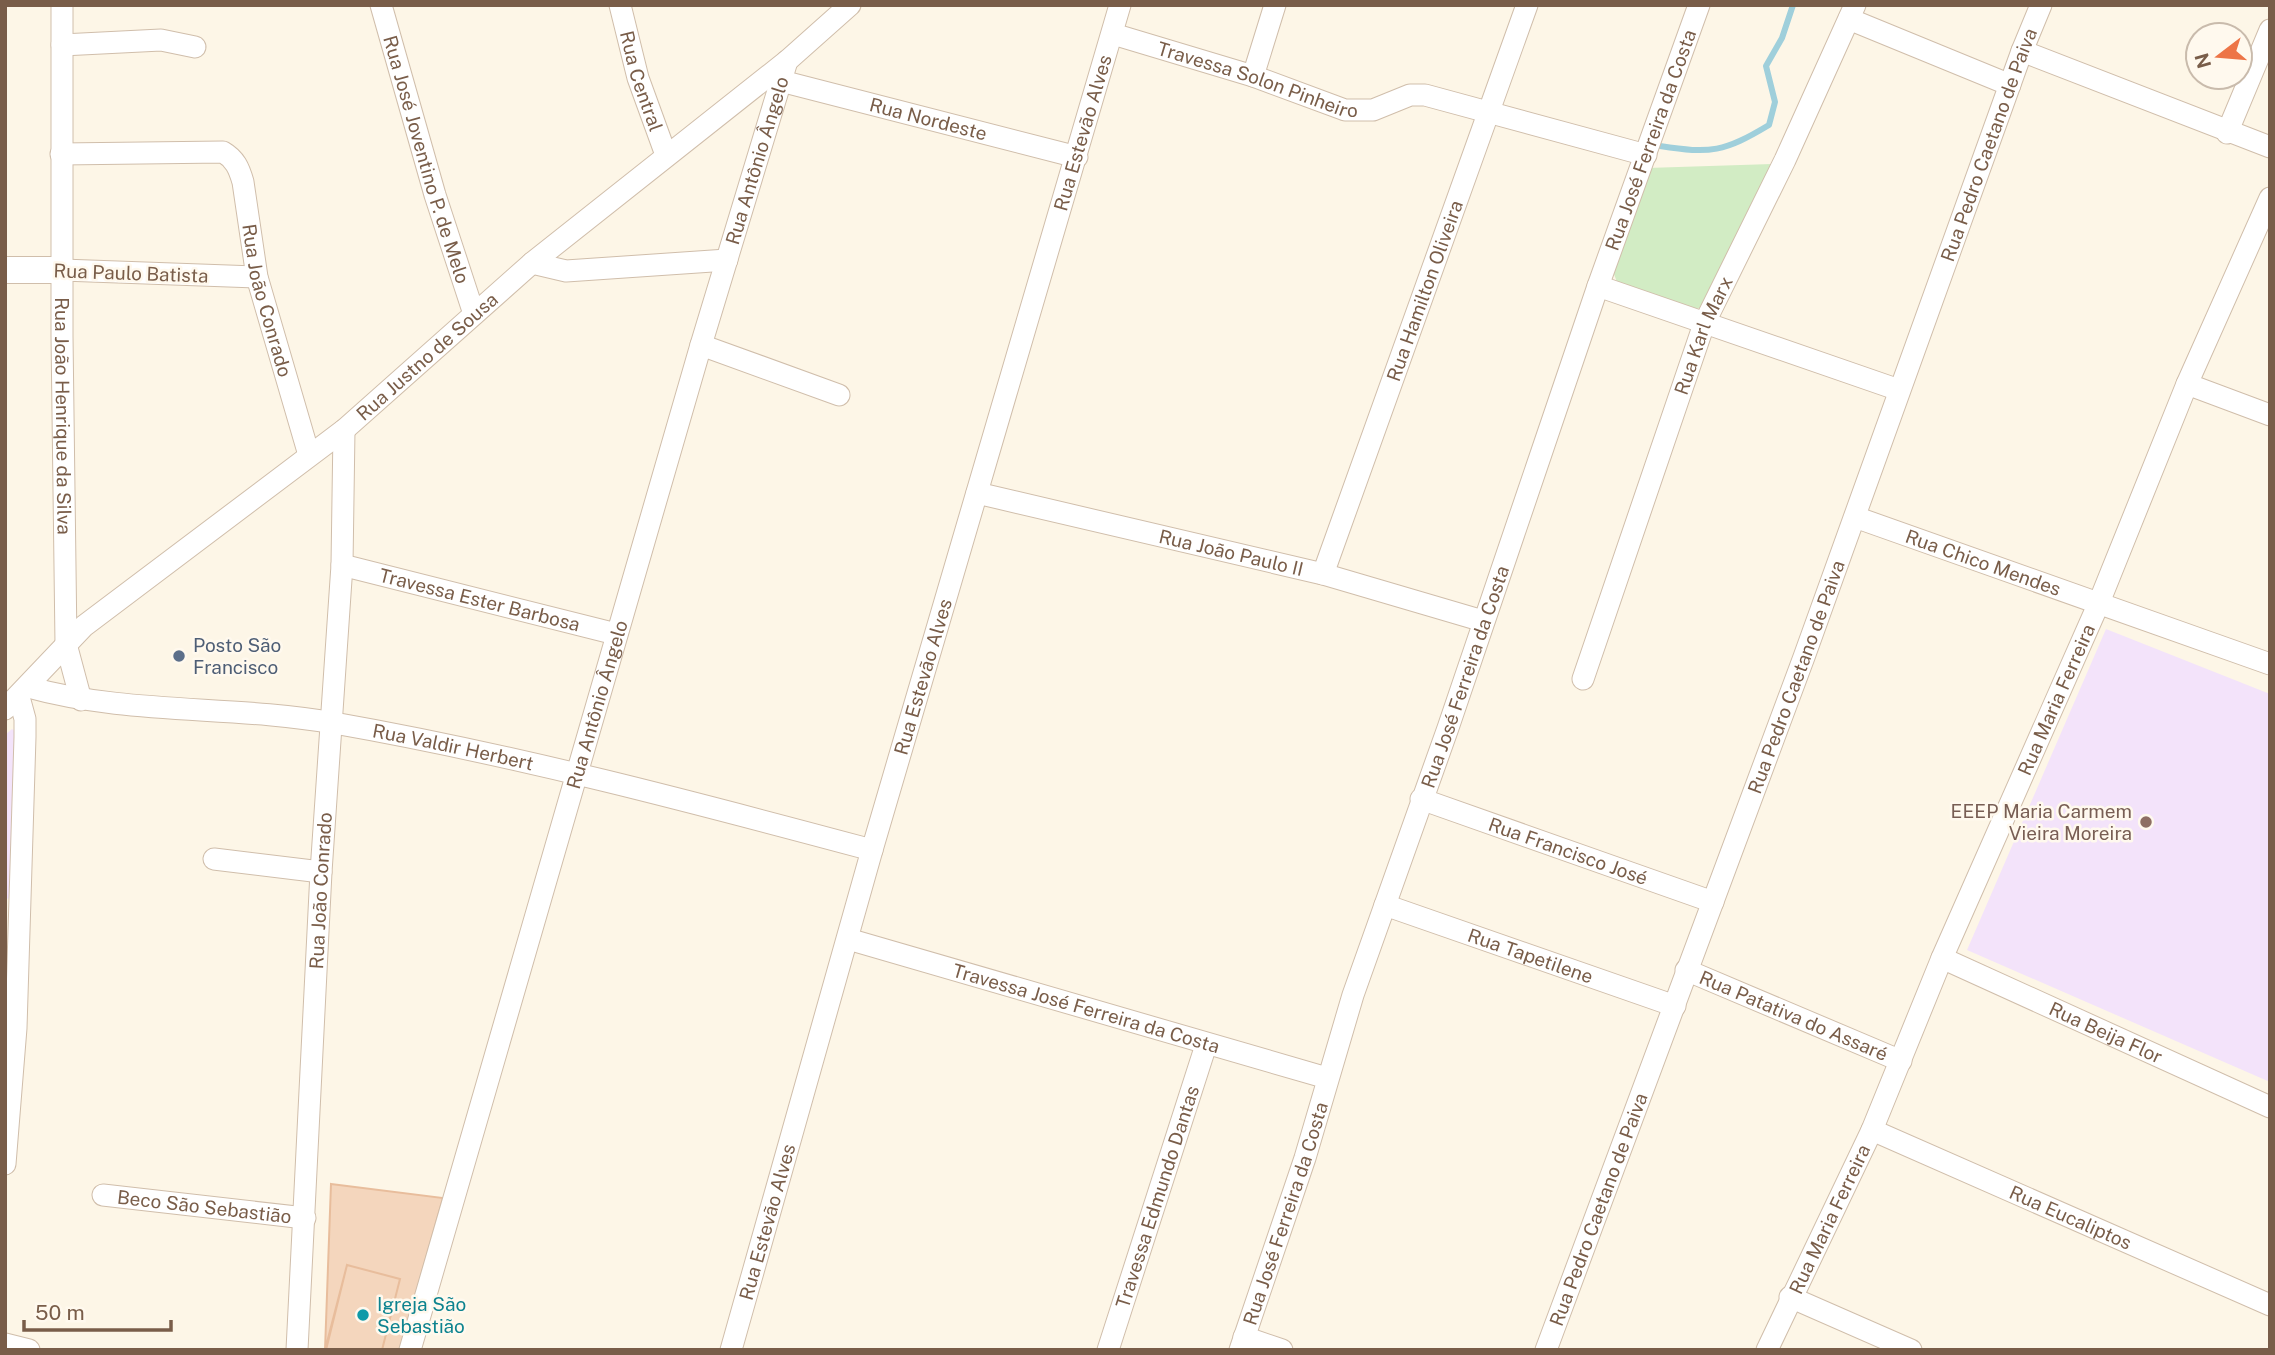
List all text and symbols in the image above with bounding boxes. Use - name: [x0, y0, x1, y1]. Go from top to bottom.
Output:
- north arrow: [2184, 21, 2254, 91]
- street label: Rua Pedro Caetano de Paiva: [1936, 25, 2041, 264]
- street label: Rua José Ferreira da Costa: [1601, 26, 1700, 253]
- street label: Rua Central: [616, 29, 667, 134]
- street label: Rua José Joventino P. de Melo: [379, 33, 474, 286]
- street label: Travessa Solon Pinheiro: [1155, 37, 1358, 121]
- text: N: [2190, 51, 2215, 71]
- street label: Rua Estevão Alves: [1049, 52, 1116, 213]
- street label: Rua Antônio Ângelo: [721, 74, 793, 247]
- street label: Rua Nordeste: [867, 93, 989, 144]
- street label: Rua Hamilton Oliveira: [1382, 197, 1467, 384]
- street label: Rua João Conrado: [238, 222, 297, 379]
- street label: Rua Paulo Batista: [53, 259, 209, 287]
- street label: Rua Karl Marx: [1670, 272, 1737, 398]
- street label: Rua Justno de Sousa: [352, 288, 502, 425]
- street label: Rua João Henrique da Silva: [51, 297, 76, 535]
- street label: Rua João Paulo II: [1157, 525, 1305, 580]
- street label: Rua Chico Mendes: [1903, 525, 2064, 600]
- street label: Rua Pedro Caetano de Paiva: [1743, 557, 1849, 797]
- street label: Rua José Ferreira da Costa: [1417, 563, 1513, 791]
- street label: Travessa Ester Barbosa: [377, 564, 582, 636]
- street label: Rua Estevão Alves: [890, 596, 956, 757]
- street label: Rua Antônio Ângelo: [562, 618, 632, 791]
- street label: Rua Maria Ferreira: [2013, 621, 2099, 779]
- place label: Posto São Francisco: [193, 634, 281, 678]
- marker: Posto São Francisco: [171, 648, 187, 664]
- street label: Rua Valdir Herbert: [371, 719, 536, 774]
- place label: EEEP Maria Carmem Vieira Moreira: [1951, 800, 2132, 844]
- street label: Rua João Conrado: [305, 811, 336, 970]
- street label: Rua Francisco José: [1486, 813, 1651, 889]
- marker: EEEP Maria Carmem Vieira Moreira: [2138, 814, 2154, 830]
- street label: Rua Tapetilene: [1465, 924, 1596, 988]
- street label: Travessa José Ferreira da Costa: [950, 959, 1222, 1057]
- street label: Rua Patativa do Assaré: [1696, 966, 1891, 1065]
- street label: Rua Beija Flor: [2046, 997, 2166, 1068]
- street label: Travessa Edmundo Dantas: [1111, 1083, 1203, 1311]
- street label: Rua Pedro Caetano de Paiva: [1545, 1090, 1652, 1329]
- street label: Rua José Ferreira da Costa: [1238, 1099, 1332, 1328]
- street label: Rua Estevão Alves: [735, 1141, 800, 1303]
- street label: Rua Maria Ferreira: [1784, 1141, 1875, 1297]
- street label: Rua Eucaliptos: [2006, 1181, 2135, 1254]
- street label: Beco São Sebastião: [116, 1186, 293, 1227]
- scale bar: [24, 1288, 172, 1332]
- place label: Igreja São Sebastião: [377, 1293, 466, 1337]
- text: 50 m: [35, 1300, 85, 1325]
- marker: Igreja São Sebastião: [355, 1307, 371, 1323]

